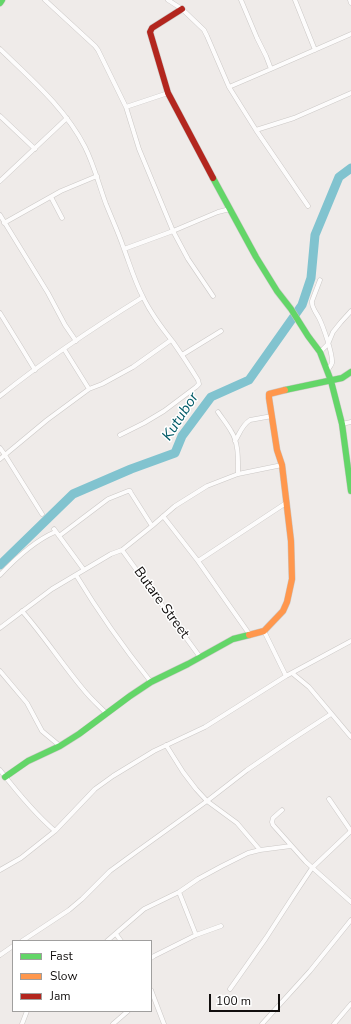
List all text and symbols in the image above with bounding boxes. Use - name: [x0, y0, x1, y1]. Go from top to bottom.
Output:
- water label: Kutubor: [159, 390, 203, 444]
- street label: Butare Street: [130, 564, 192, 642]
- legend: [12, 940, 152, 1012]
- text: Fast: [50, 948, 73, 964]
- text: Slow: [50, 968, 78, 984]
- scale bar: [211, 986, 282, 1012]
- text: Jam: [50, 988, 71, 1004]
- text: 100 m: [216, 993, 251, 1009]

